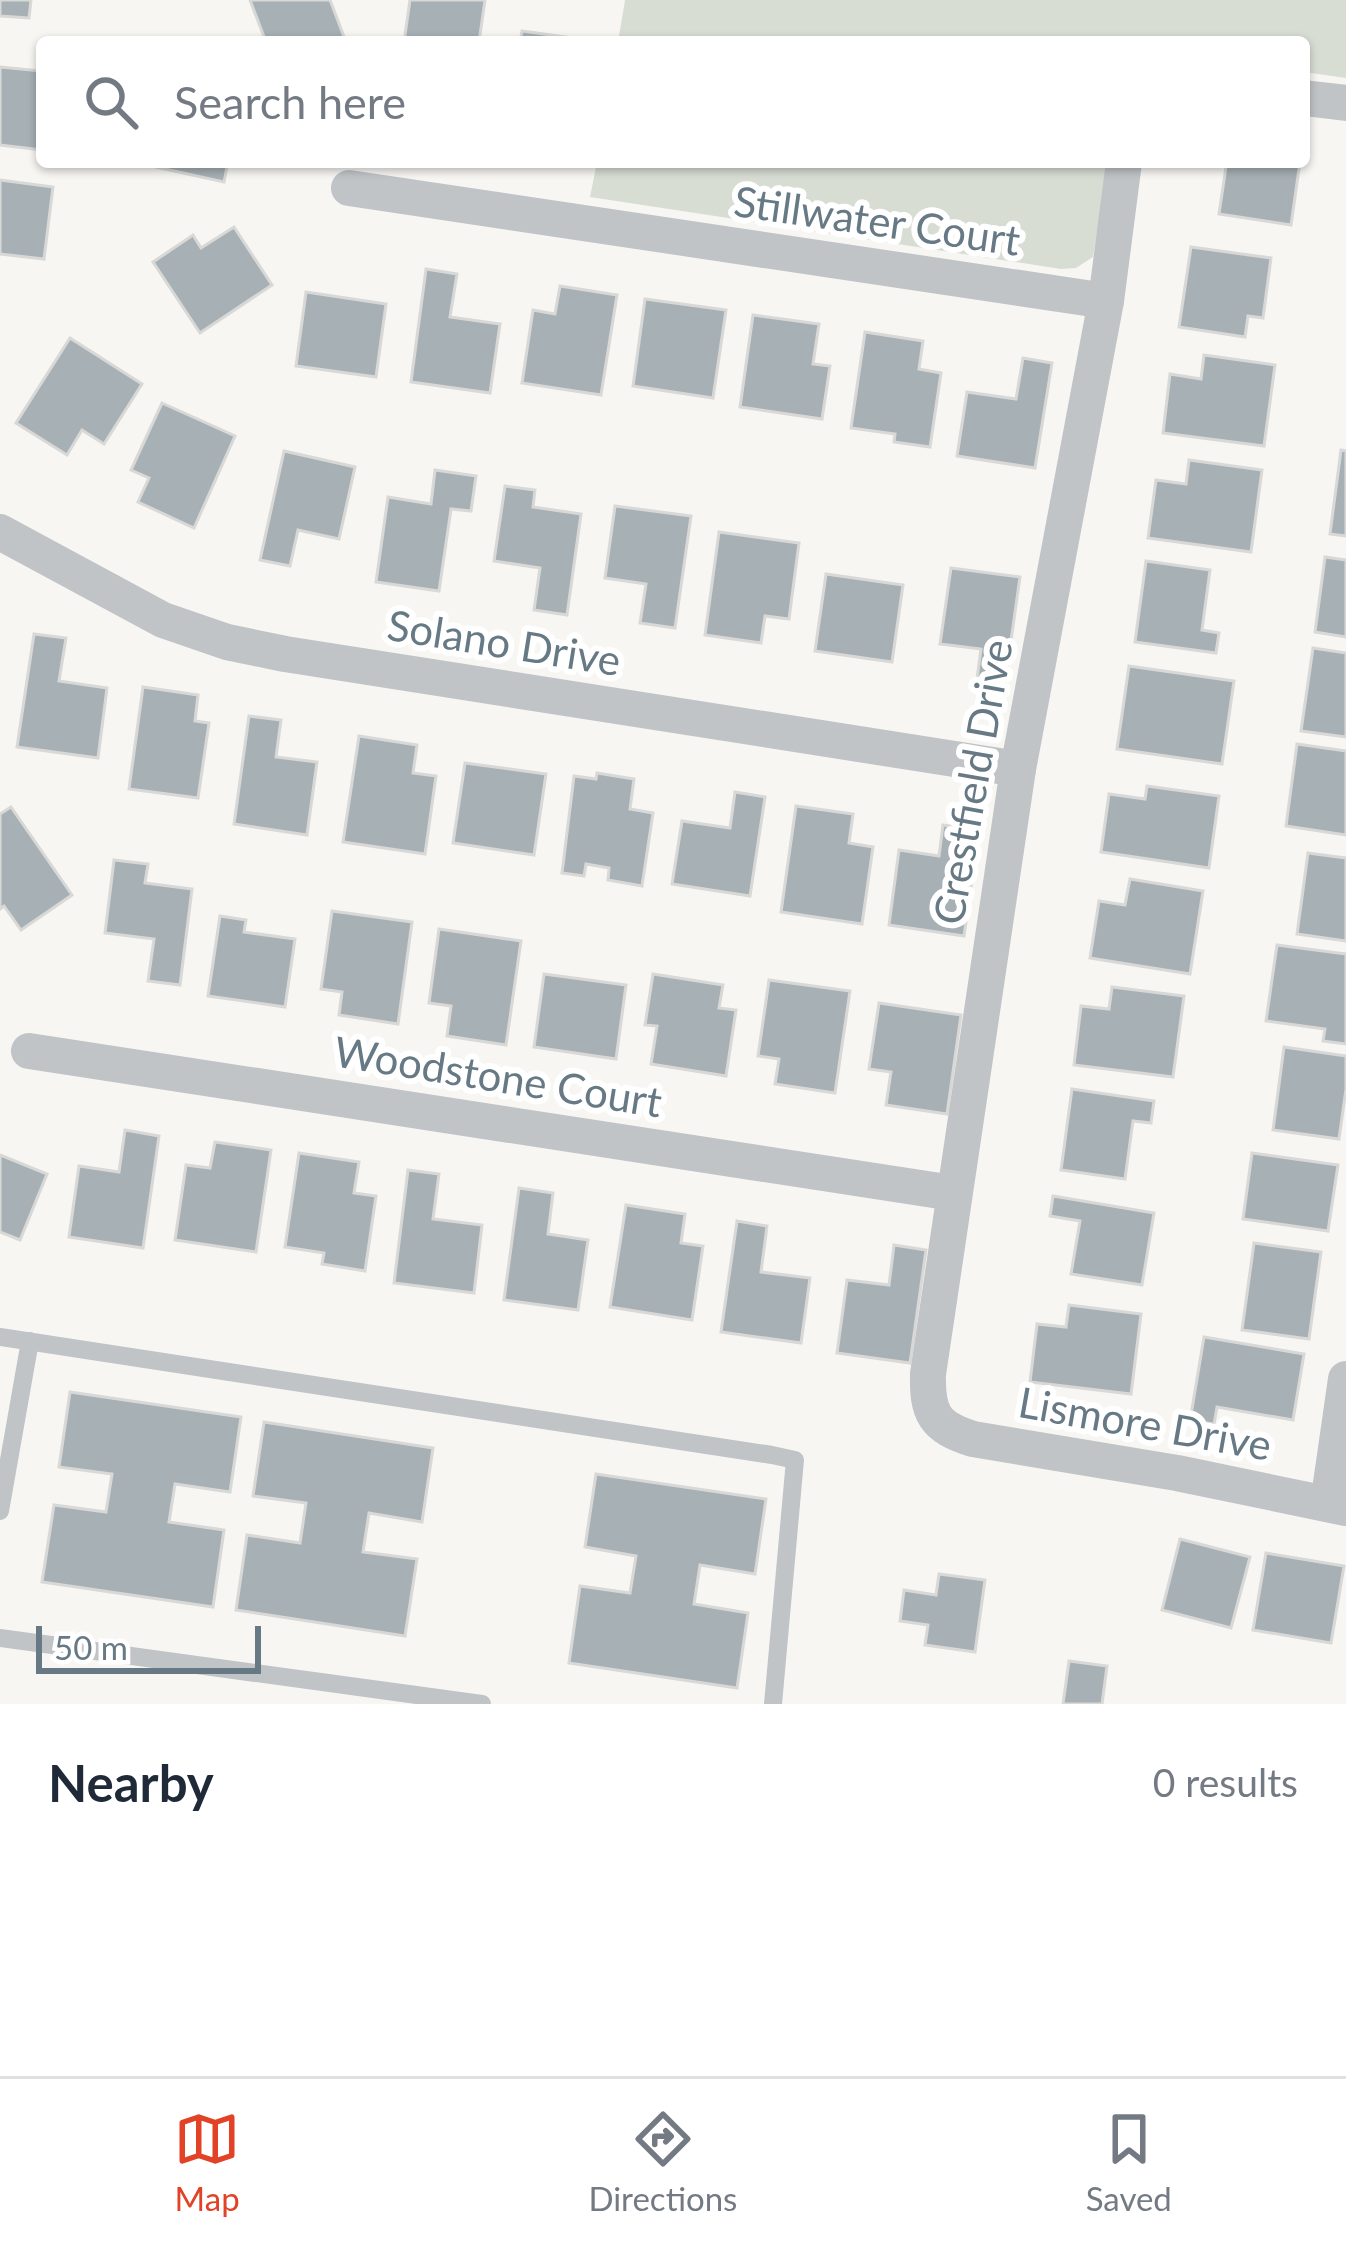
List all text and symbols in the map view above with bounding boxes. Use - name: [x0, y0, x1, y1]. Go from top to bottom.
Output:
- search box: [36, 36, 1310, 168]
- icon: search: [78, 69, 144, 135]
- text: Search here: [174, 75, 406, 129]
- street label: Stillwater Court: [731, 175, 1023, 265]
- street label: Solano Drive: [384, 599, 624, 685]
- street label: Crestfield Drive: [922, 636, 1022, 928]
- street label: Woodstone Court: [331, 1025, 665, 1127]
- street label: Lismore Drive: [1015, 1376, 1275, 1470]
- scale bar: [36, 1620, 261, 1673]
- text: 50 m: [54, 1627, 128, 1667]
- text: Nearby: [48, 1752, 214, 1813]
- text: 0 results: [1153, 1759, 1298, 1805]
- tab: Map: [174, 2106, 240, 2218]
- tab: Directions: [588, 2106, 737, 2218]
- tab: Saved: [1086, 2106, 1172, 2218]

